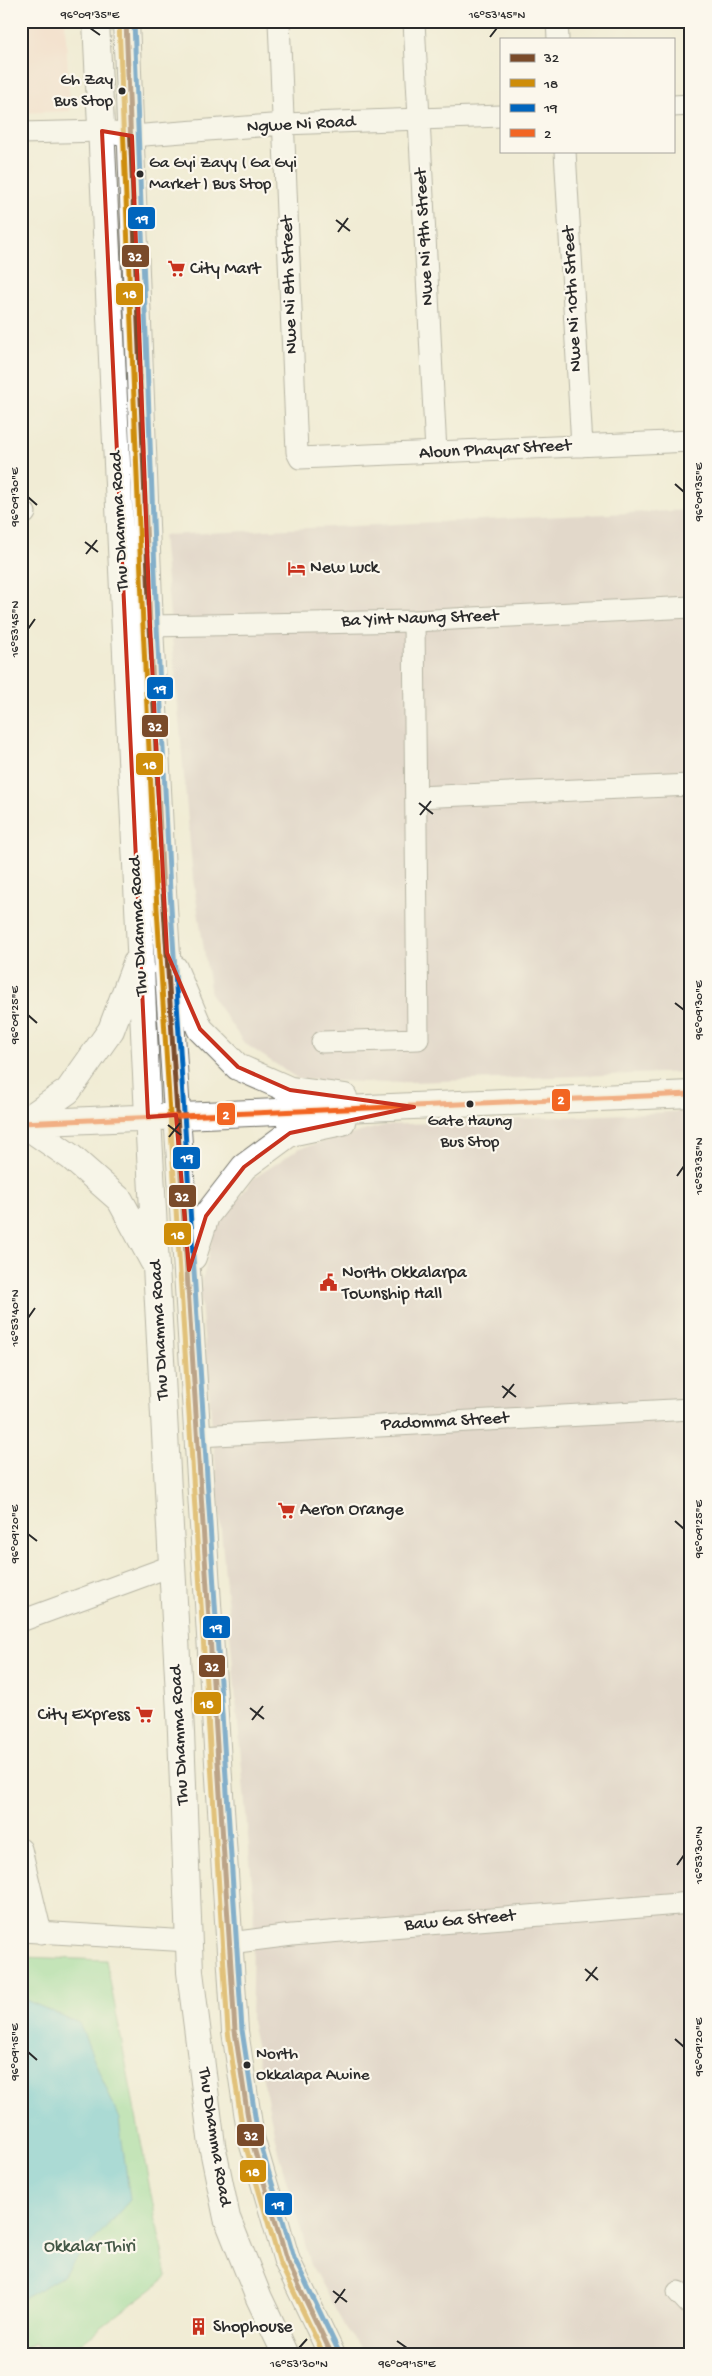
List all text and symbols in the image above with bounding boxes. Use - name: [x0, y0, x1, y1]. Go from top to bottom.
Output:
- text: 96°09'35"E: [60, 9, 120, 23]
- text: 16°53'45"N: [468, 9, 526, 23]
- legend: [500, 38, 674, 152]
- text: 32: [543, 50, 559, 68]
- place label: Gh Zay Bus Stop: [53, 71, 114, 112]
- text: 18: [543, 76, 558, 94]
- marker: Gh Zay Bus Stop: [117, 86, 127, 96]
- text: 19: [543, 100, 558, 118]
- street label: Ngwe Ni Road: [246, 112, 357, 138]
- text: 2: [544, 126, 551, 144]
- place label: Ga Gyi Zayy ( Ga Gyi Market ) Bus Stop: [149, 154, 297, 195]
- street label: Nwe Ni 9th Street: [411, 166, 439, 306]
- marker: Ga Gyi Zayy ( Ga Gyi Market ) Bus Stop: [135, 169, 145, 179]
- line badge: 19: [127, 206, 156, 230]
- text: 19: [135, 212, 148, 229]
- street label: Nwe Ni 8th Street: [277, 214, 303, 354]
- street label: Nwe Ni 10th Street: [559, 224, 587, 372]
- line badge: 32: [121, 244, 150, 268]
- text: 32: [127, 250, 142, 267]
- supermarket icon: City Mart: [166, 259, 186, 279]
- place label: City Mart: [190, 259, 262, 280]
- line badge: 18: [115, 282, 144, 306]
- text: 18: [122, 287, 137, 304]
- street label: Aloun Phayar Street: [418, 435, 573, 464]
- street label: Thu Dhamma Road: [106, 449, 134, 592]
- text: 96°09'35"E: [693, 462, 707, 522]
- text: 96°09'30"E: [9, 467, 23, 527]
- hotel icon: New Luck: [286, 558, 306, 578]
- place label: New Luck: [310, 558, 380, 579]
- text: 16°53'45"N: [9, 600, 23, 658]
- street label: Ba Yint Naung Street: [340, 606, 501, 632]
- line badge: 19: [146, 676, 174, 700]
- text: 19: [153, 682, 166, 699]
- line badge: 32: [141, 714, 169, 738]
- text: 32: [147, 720, 162, 737]
- line badge: 18: [135, 752, 164, 776]
- text: 18: [142, 758, 157, 775]
- street label: Thu Dhamma Road: [125, 854, 153, 997]
- text: 96°09'30"E: [693, 980, 707, 1040]
- text: 96°09'25"E: [9, 985, 23, 1045]
- line badge: 2: [551, 1088, 571, 1112]
- text: 2: [558, 1093, 565, 1110]
- marker: Gate Haung Bus Stop: [465, 1099, 475, 1109]
- line badge: 2: [216, 1102, 236, 1126]
- text: 2: [223, 1108, 230, 1125]
- place label: Gate Haung Bus Stop: [428, 1112, 512, 1153]
- text: 16°53'35"N: [693, 1137, 707, 1196]
- line badge: 19: [172, 1146, 201, 1170]
- text: 19: [180, 1151, 193, 1168]
- line badge: 32: [168, 1184, 197, 1208]
- text: 32: [174, 1190, 189, 1207]
- line badge: 18: [163, 1222, 192, 1246]
- text: 18: [170, 1228, 185, 1245]
- street label: Thu Dhamma Road: [146, 1258, 174, 1401]
- place label: North Okkalarpa Township Hall: [341, 1263, 468, 1305]
- public building icon: North Okkalarpa Township Hall: [318, 1273, 338, 1293]
- text: 16°53'40"N: [9, 1289, 23, 1348]
- street label: Padomma Street: [380, 1408, 511, 1436]
- text: 96°09'25"E: [693, 1499, 707, 1559]
- supermarket icon: Aeron Orange: [276, 1500, 296, 1520]
- place label: Aeron Orange: [300, 1500, 404, 1521]
- text: 96°09'20"E: [9, 1504, 23, 1564]
- line badge: 19: [202, 1615, 231, 1639]
- text: 19: [209, 1621, 222, 1638]
- line badge: 32: [198, 1654, 226, 1678]
- text: 32: [204, 1660, 219, 1677]
- street label: Thu Dhamma Road: [166, 1663, 194, 1806]
- line badge: 18: [193, 1691, 222, 1715]
- text: 18: [199, 1697, 214, 1714]
- place label: City Express: [37, 1705, 131, 1726]
- supermarket icon: City Express: [134, 1705, 154, 1725]
- text: 16°53'30"N: [693, 1826, 707, 1885]
- street label: Baw Ga Street: [403, 1906, 518, 1936]
- text: 96°09'20"E: [693, 2017, 707, 2077]
- text: 96°09'15"E: [9, 2023, 23, 2081]
- place label: North Okkalapa Awine: [256, 2045, 370, 2086]
- marker: North Okkalapa Awine: [242, 2060, 252, 2070]
- street label: Thu Dhamma Road: [193, 2065, 236, 2209]
- line badge: 32: [236, 2123, 265, 2147]
- text: 32: [243, 2129, 258, 2146]
- line badge: 18: [239, 2159, 267, 2183]
- text: 18: [245, 2165, 260, 2182]
- line badge: 19: [264, 2192, 293, 2216]
- text: 19: [271, 2198, 284, 2215]
- park label: Okkalar Thiri: [44, 2237, 136, 2258]
- building icon: Shophouse: [189, 2317, 209, 2337]
- place label: Shophouse: [213, 2317, 293, 2338]
- text: 16°53'30"N: [269, 2358, 328, 2372]
- text: 96°09'15"E: [378, 2358, 436, 2372]

